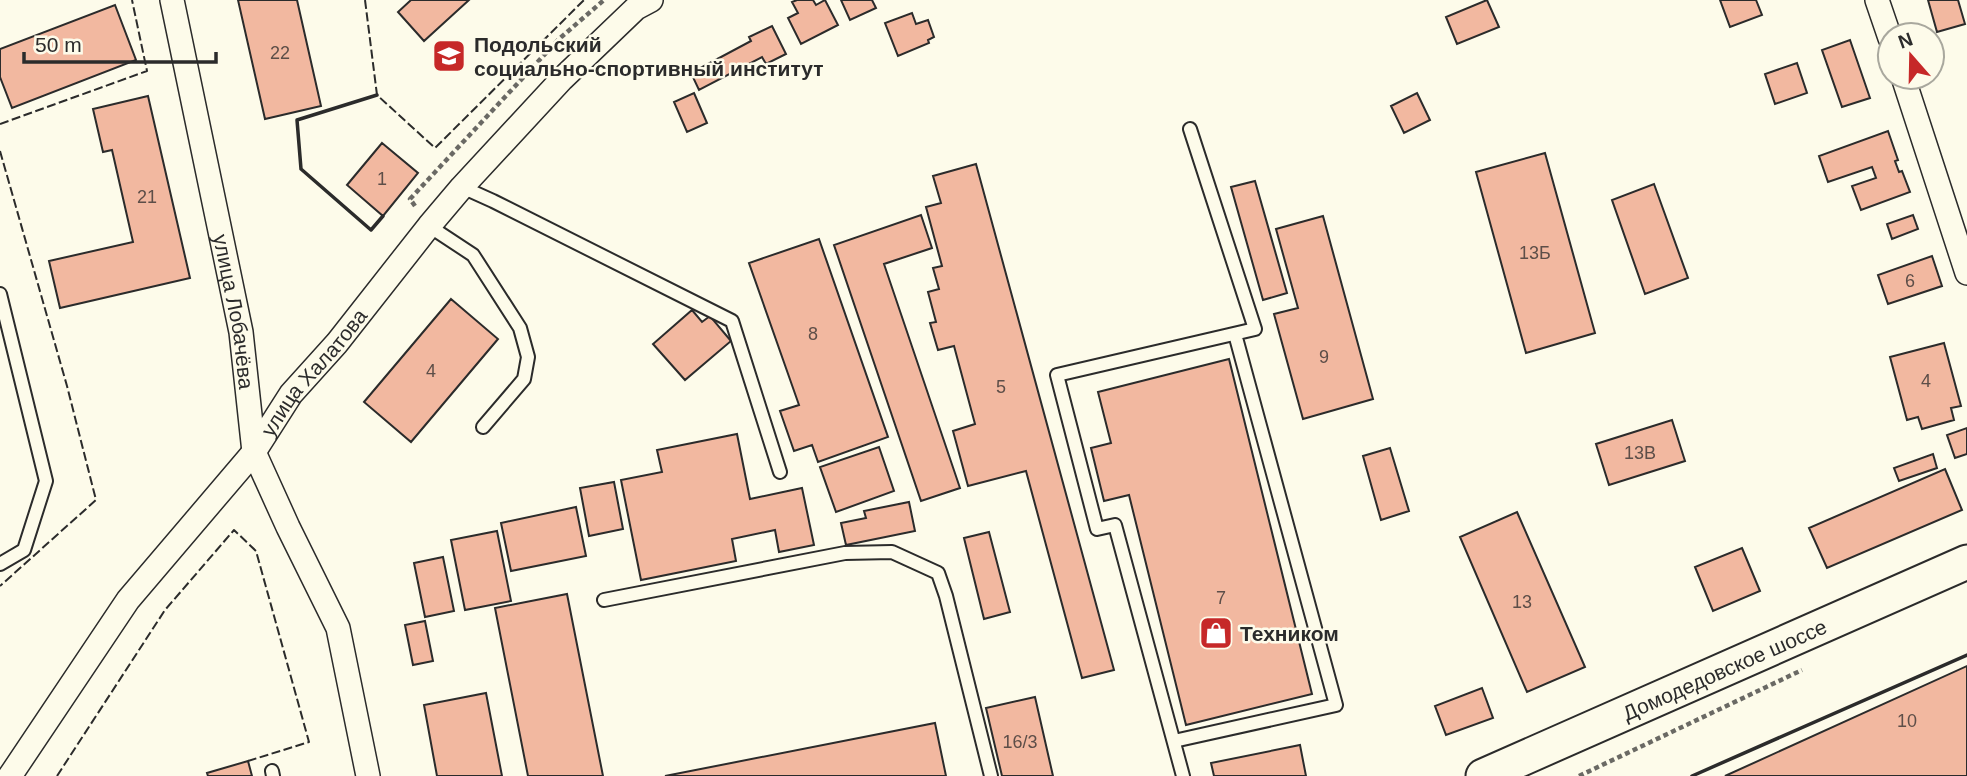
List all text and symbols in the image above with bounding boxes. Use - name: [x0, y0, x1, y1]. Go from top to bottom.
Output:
- scale bar: [24, 21, 217, 65]
- north arrow: [1876, 21, 1946, 91]
- text: N: [1895, 28, 1915, 53]
- text: 50 m: [35, 33, 82, 56]
- place label: Подольский социально-спортивный институт: [474, 33, 823, 80]
- school or university icon: Подольский социально-спортивный институт: [430, 37, 468, 75]
- house number: 22: [270, 43, 290, 63]
- house number: 1: [377, 169, 387, 189]
- house number: 21: [137, 187, 157, 207]
- street label: улица Лобачёва: [209, 232, 259, 391]
- house number: 13Б: [1519, 243, 1551, 263]
- house number: 6: [1905, 271, 1915, 291]
- street label: улица Халатова: [256, 304, 371, 440]
- house number: 8: [808, 324, 818, 344]
- house number: 9: [1319, 347, 1329, 367]
- house number: 4: [426, 361, 436, 381]
- house number: 4: [1921, 371, 1931, 391]
- house number: 5: [996, 377, 1006, 397]
- house number: 13В: [1624, 443, 1656, 463]
- house number: 7: [1216, 588, 1226, 608]
- house number: 13: [1512, 592, 1532, 612]
- shop icon: Техником: [1197, 614, 1235, 652]
- street label: Домодедовское шоссе: [1619, 614, 1830, 724]
- place label: Техником: [1240, 622, 1339, 645]
- house number: 10: [1897, 711, 1917, 731]
- house number: 16/3: [1002, 732, 1038, 752]

